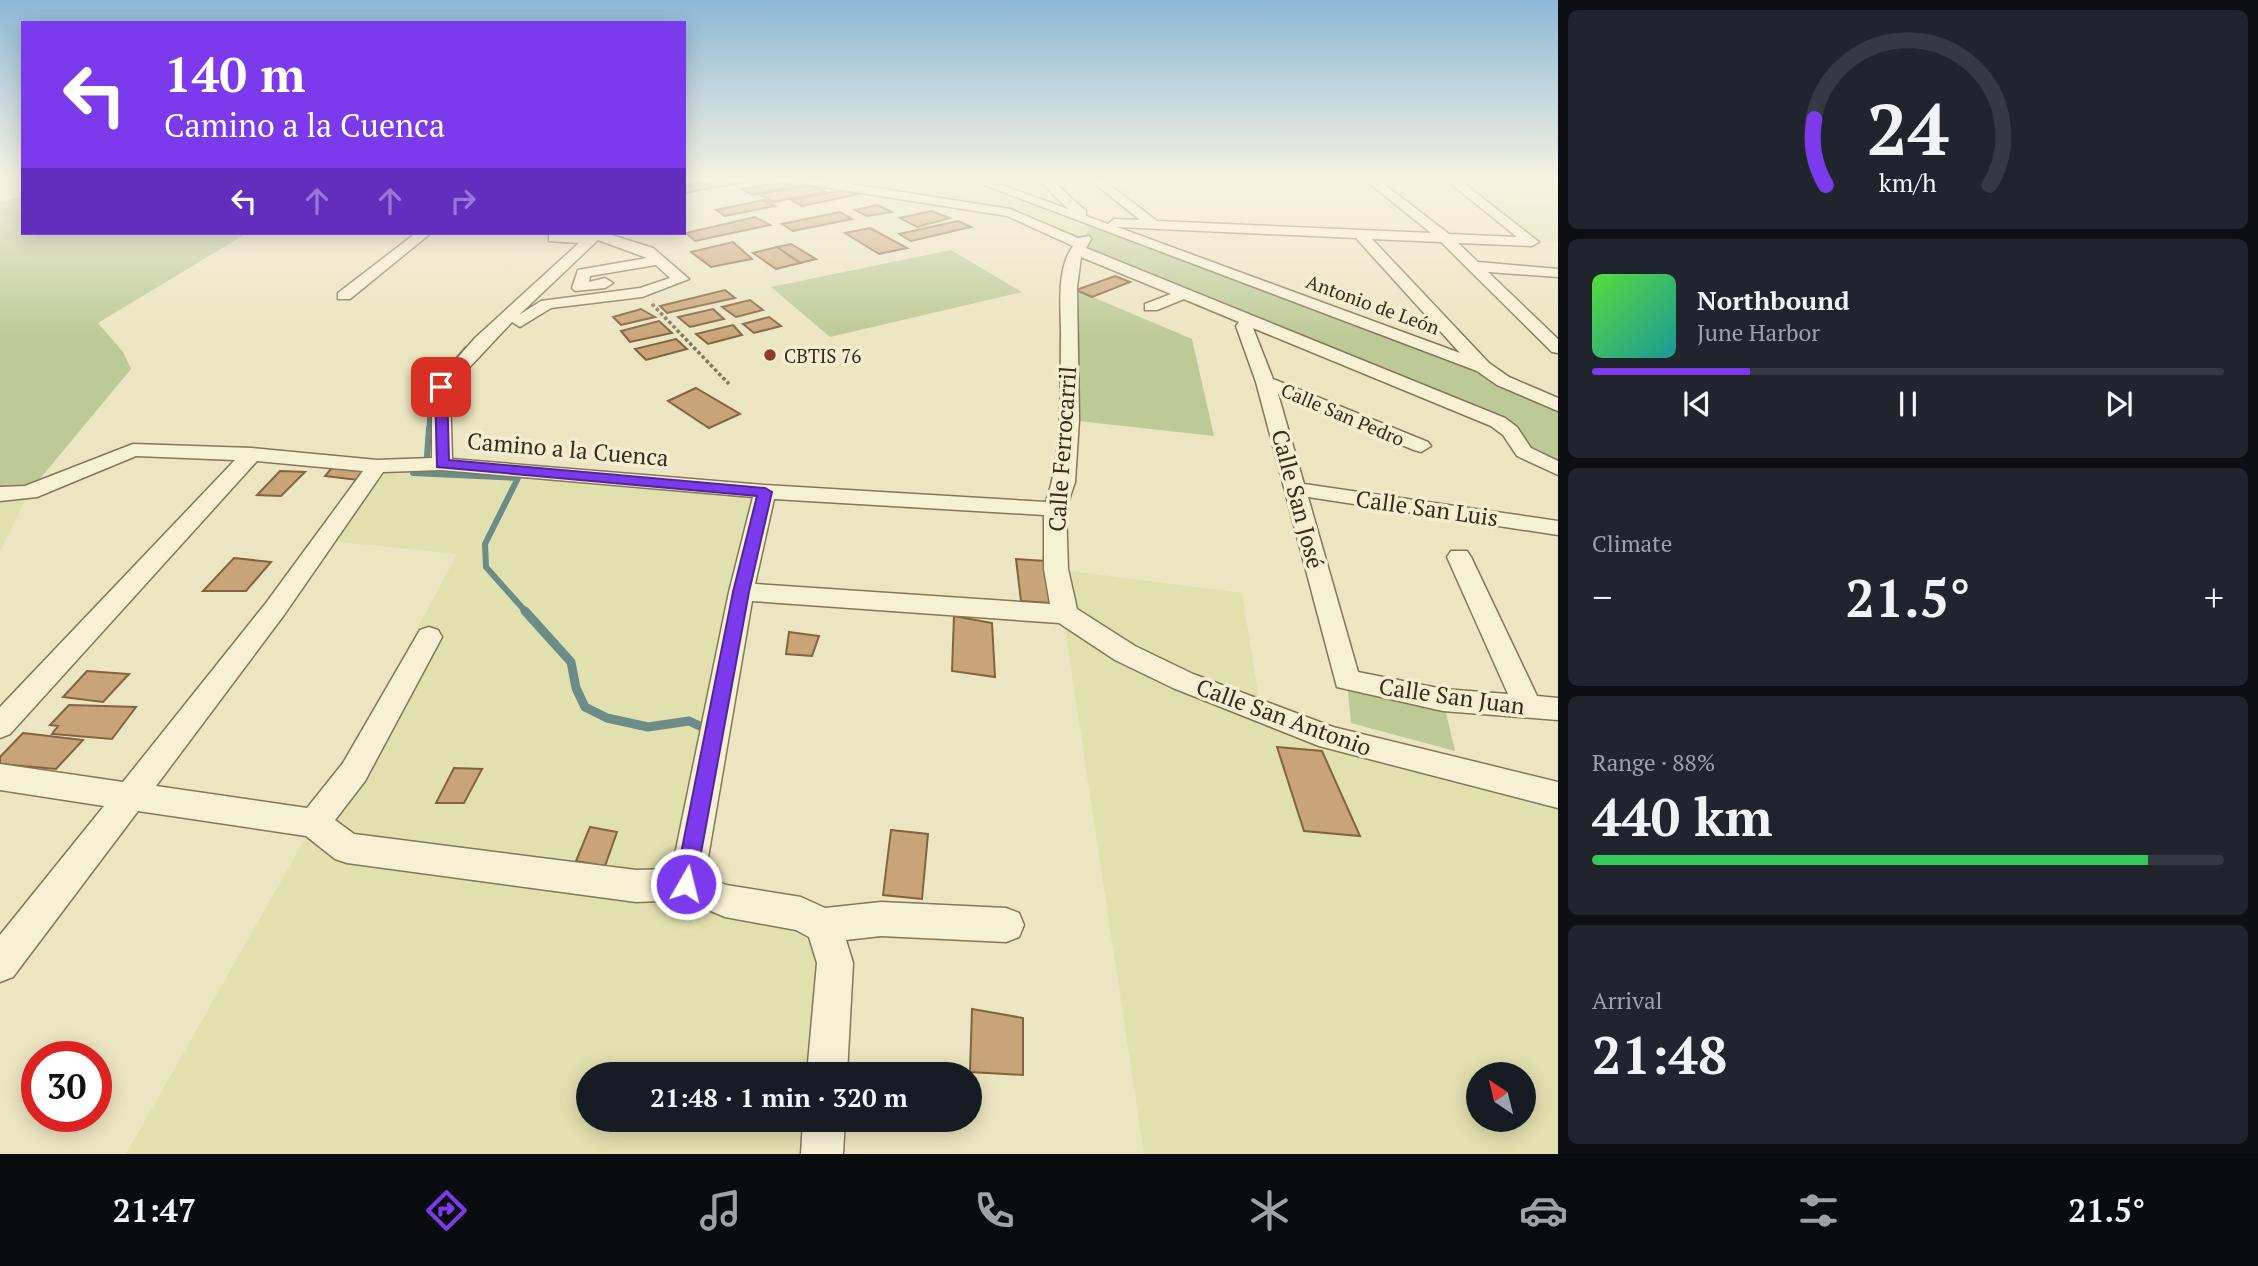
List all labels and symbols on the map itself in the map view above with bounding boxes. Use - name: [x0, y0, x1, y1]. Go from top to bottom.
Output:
- street label: Antonio de León: [1303, 268, 1443, 340]
- place label: CBTIS 76: [784, 343, 861, 368]
- marker: CBTIS 76: [762, 347, 778, 363]
- pin: [411, 357, 471, 417]
- street label: Calle Ferrocarril: [1041, 365, 1083, 533]
- street label: Calle San Pedro: [1277, 377, 1409, 451]
- street label: Camino a la Cuenca: [466, 425, 670, 473]
- street label: Calle San José: [1265, 426, 1331, 572]
- street label: Calle San Luis: [1354, 483, 1500, 533]
- street label: Calle San Juan: [1377, 670, 1527, 722]
- street label: Calle San Antonio: [1192, 671, 1376, 763]
- position arrow: [649, 847, 723, 921]
- speed limit sign: 30: [21, 1041, 112, 1132]
- north arrow: [1466, 1062, 1536, 1132]

